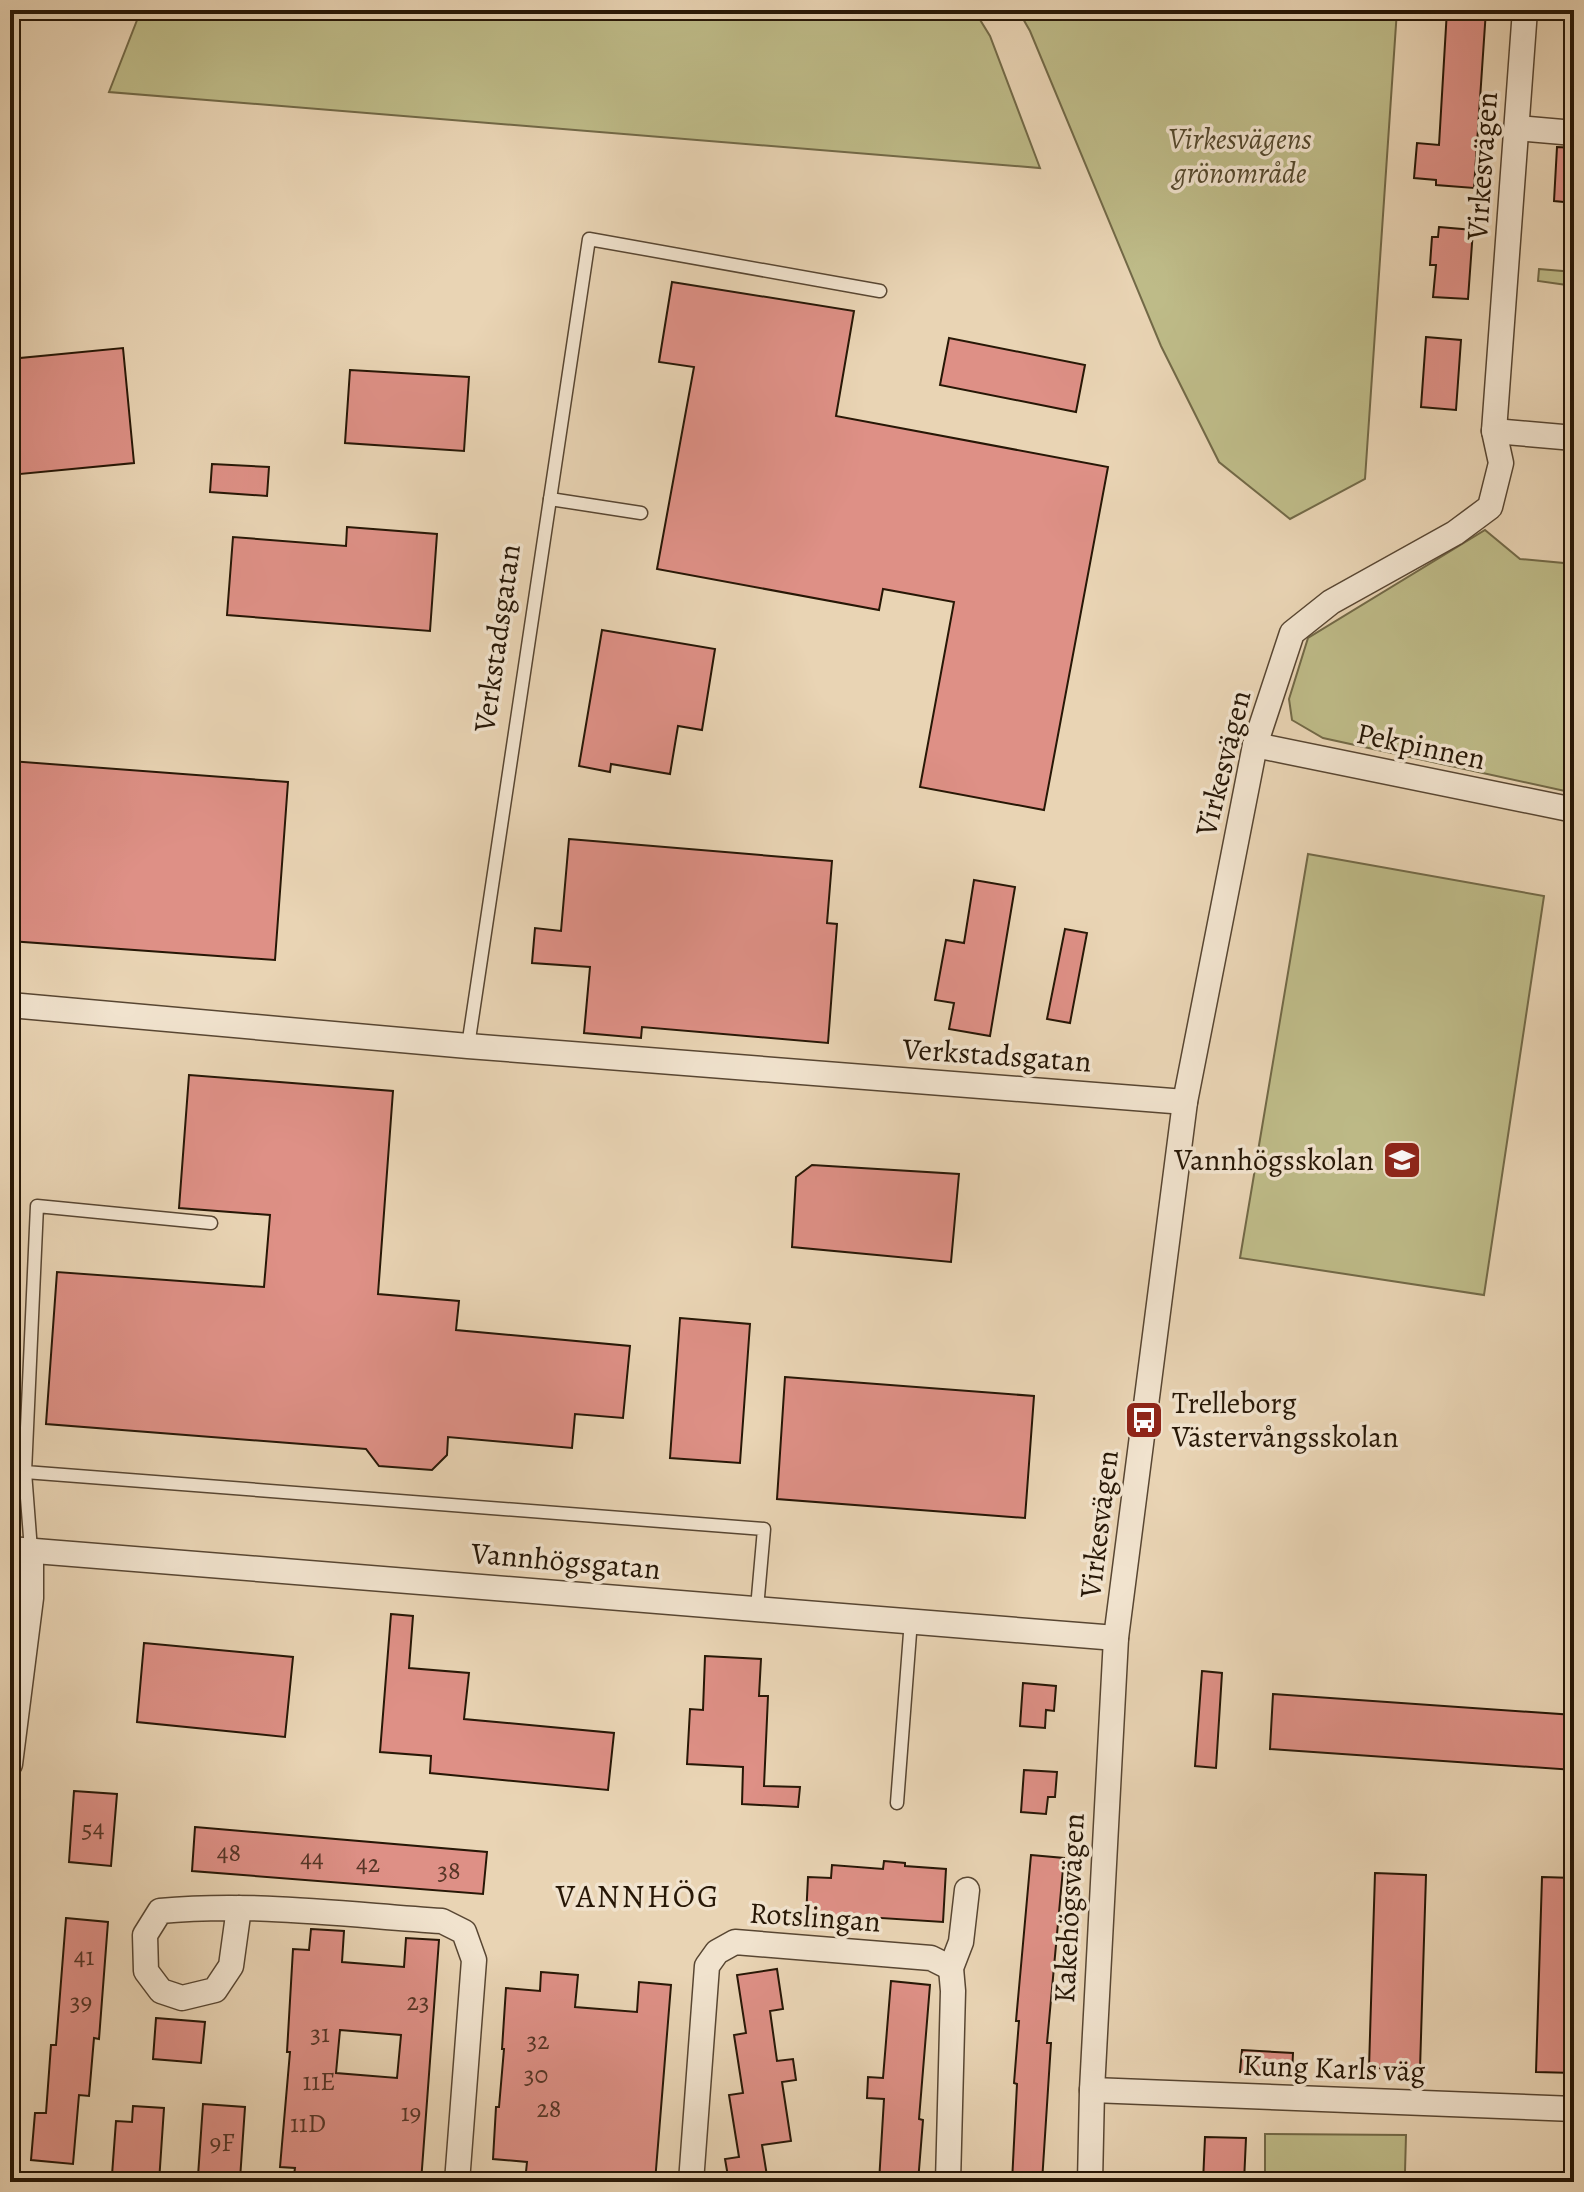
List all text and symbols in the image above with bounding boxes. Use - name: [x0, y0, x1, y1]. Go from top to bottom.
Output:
- street label: Virkesvägen: [1457, 90, 1507, 243]
- park label: Virkesvägens grönområde: [1168, 119, 1312, 193]
- street label: Verkstadsgatan: [464, 542, 530, 735]
- street label: Virkesvägen: [1185, 686, 1260, 841]
- street label: Pekpinnen: [1353, 713, 1489, 779]
- street label: Verkstadsgatan: [900, 1028, 1093, 1082]
- school or university icon: Vannhögsskolan: [1381, 1139, 1423, 1181]
- place label: Vannhögsskolan: [1173, 1140, 1374, 1180]
- place label: Trelleborg Västervångsskolan: [1171, 1383, 1399, 1457]
- bus stop icon: Trelleborg Västervångsskolan: [1123, 1399, 1165, 1441]
- street label: Virkesvägen: [1070, 1448, 1128, 1601]
- street label: Vannhögsgatan: [469, 1533, 662, 1589]
- house number: 54: [82, 1811, 105, 1846]
- street label: Kakehögsvägen: [1044, 1812, 1094, 2004]
- house number: 48: [217, 1835, 241, 1870]
- house number: 44: [300, 1841, 324, 1876]
- house number: 42: [356, 1846, 380, 1881]
- house number: 38: [437, 1853, 461, 1888]
- district label: VANNHÖG: [555, 1874, 720, 1918]
- street label: Rotslingan: [748, 1892, 882, 1942]
- house number: 41: [74, 1939, 94, 1974]
- house number: 39: [70, 1984, 92, 2019]
- house number: 23: [406, 1984, 430, 2019]
- house number: 31: [310, 2016, 330, 2051]
- house number: 32: [526, 2023, 550, 2058]
- street label: Kung Karls väg: [1242, 2045, 1426, 2091]
- house number: 30: [524, 2057, 548, 2092]
- house number: 11E: [302, 2064, 336, 2099]
- house number: 28: [537, 2091, 561, 2126]
- house number: 19: [401, 2095, 421, 2130]
- house number: 11D: [290, 2106, 326, 2141]
- house number: 9F: [209, 2125, 235, 2160]

